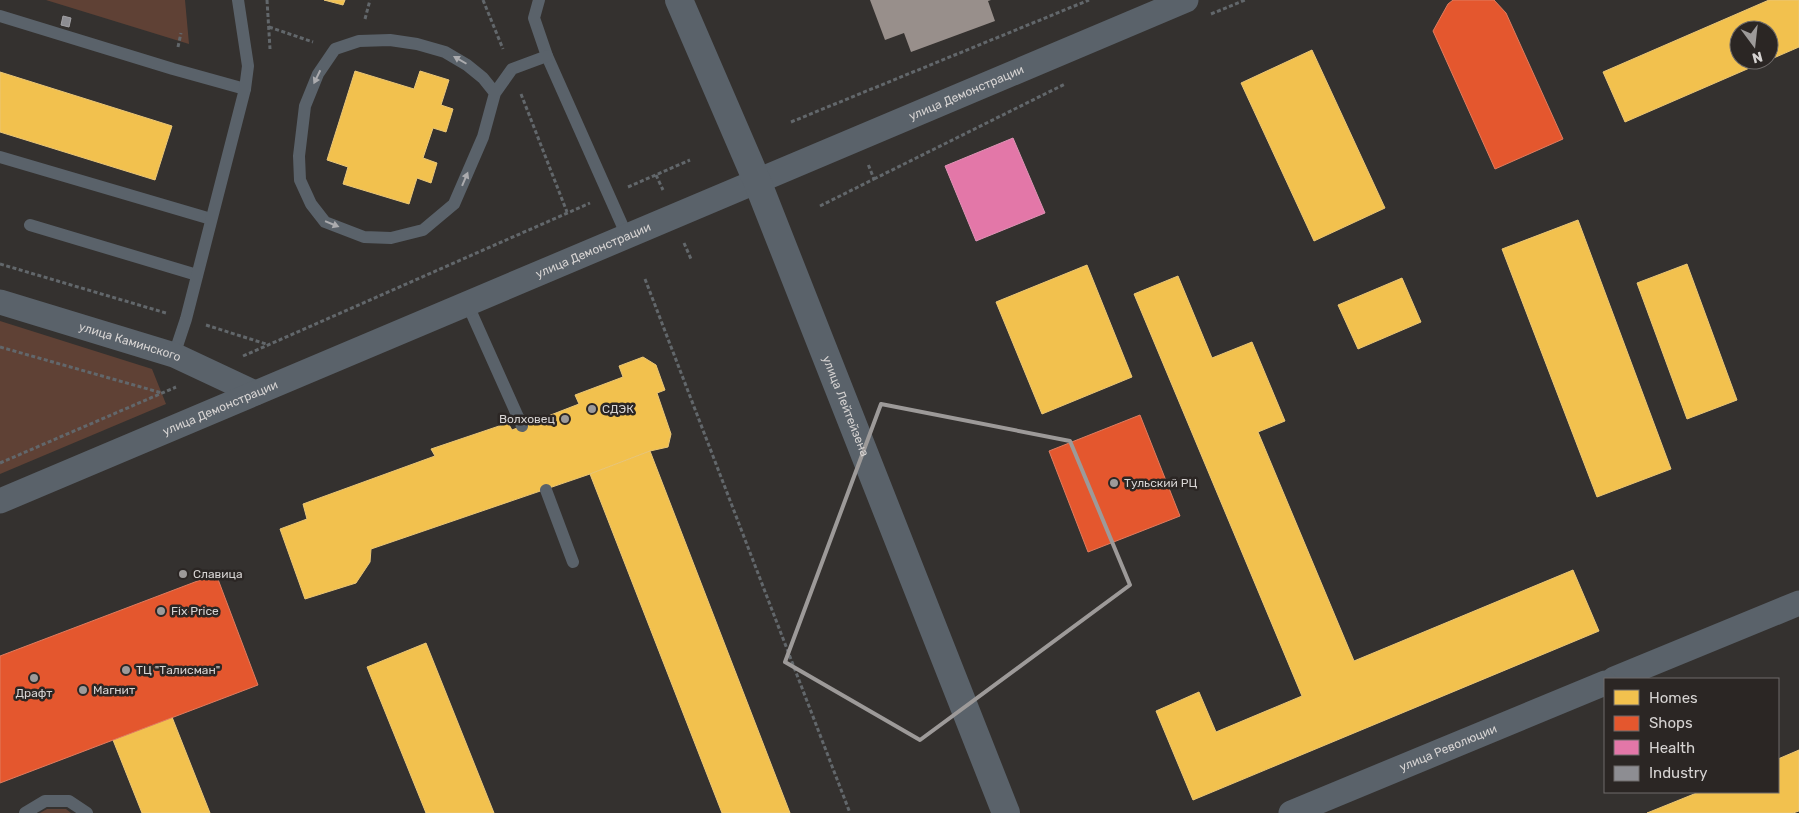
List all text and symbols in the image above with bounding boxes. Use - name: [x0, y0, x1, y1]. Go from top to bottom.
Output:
- north arrow: [1729, 20, 1779, 70]
- text: N: [1750, 48, 1764, 67]
- one-way arrow: [452, 56, 467, 64]
- street label: улица Демонстрации: [907, 62, 1026, 123]
- one-way arrow: [313, 69, 321, 84]
- one-way arrow: [461, 172, 469, 186]
- one-way arrow: [325, 220, 339, 228]
- street label: улица Демонстрации: [534, 220, 653, 281]
- street label: улица Каминского: [77, 319, 184, 364]
- street label: улица Лейтейзена: [820, 354, 872, 458]
- street label: улица Демонстрации: [160, 377, 280, 439]
- place label: СДЭК: [602, 402, 634, 416]
- marker: СДЭК: [586, 403, 598, 415]
- place label: Волховец: [499, 412, 556, 426]
- marker: Волховец: [559, 413, 571, 425]
- place label: Тульский РЦ: [1124, 476, 1197, 490]
- marker: Тульский РЦ: [1108, 477, 1120, 489]
- place label: Славица: [193, 567, 243, 581]
- marker: Славица: [177, 568, 189, 580]
- place label: Fix Price: [171, 604, 219, 618]
- marker: Fix Price: [155, 605, 167, 617]
- place label: ТЦ "Талисман": [136, 663, 220, 677]
- marker: ТЦ "Талисман": [120, 664, 132, 676]
- marker: Драфт: [28, 672, 40, 684]
- legend: [1604, 678, 1779, 793]
- place label: Магнит: [93, 683, 135, 697]
- marker: Магнит: [77, 684, 89, 696]
- place label: Драфт: [15, 686, 53, 700]
- text: Homes: [1649, 689, 1698, 707]
- text: Shops: [1649, 714, 1693, 732]
- street label: улица Революции: [1397, 722, 1499, 774]
- text: Health: [1649, 739, 1695, 757]
- text: Industry: [1649, 764, 1708, 782]

